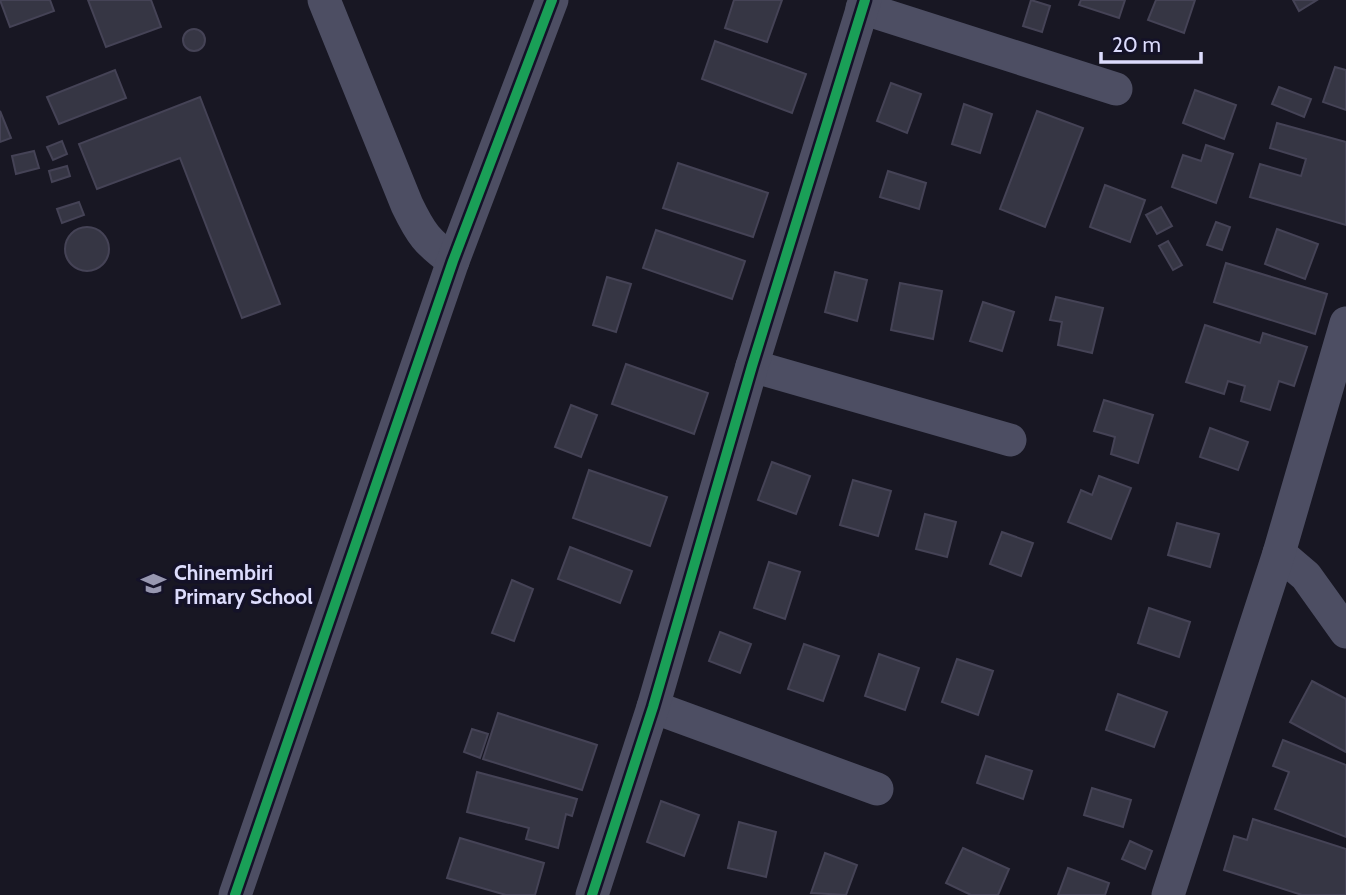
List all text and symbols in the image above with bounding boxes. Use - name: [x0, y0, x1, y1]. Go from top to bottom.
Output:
- scale bar: [1101, 21, 1201, 65]
- text: 20 m: [1112, 32, 1161, 57]
- place label: Chinembiri Primary School: [174, 560, 313, 609]
- school or university icon: Chinembiri Primary School: [140, 570, 168, 598]

